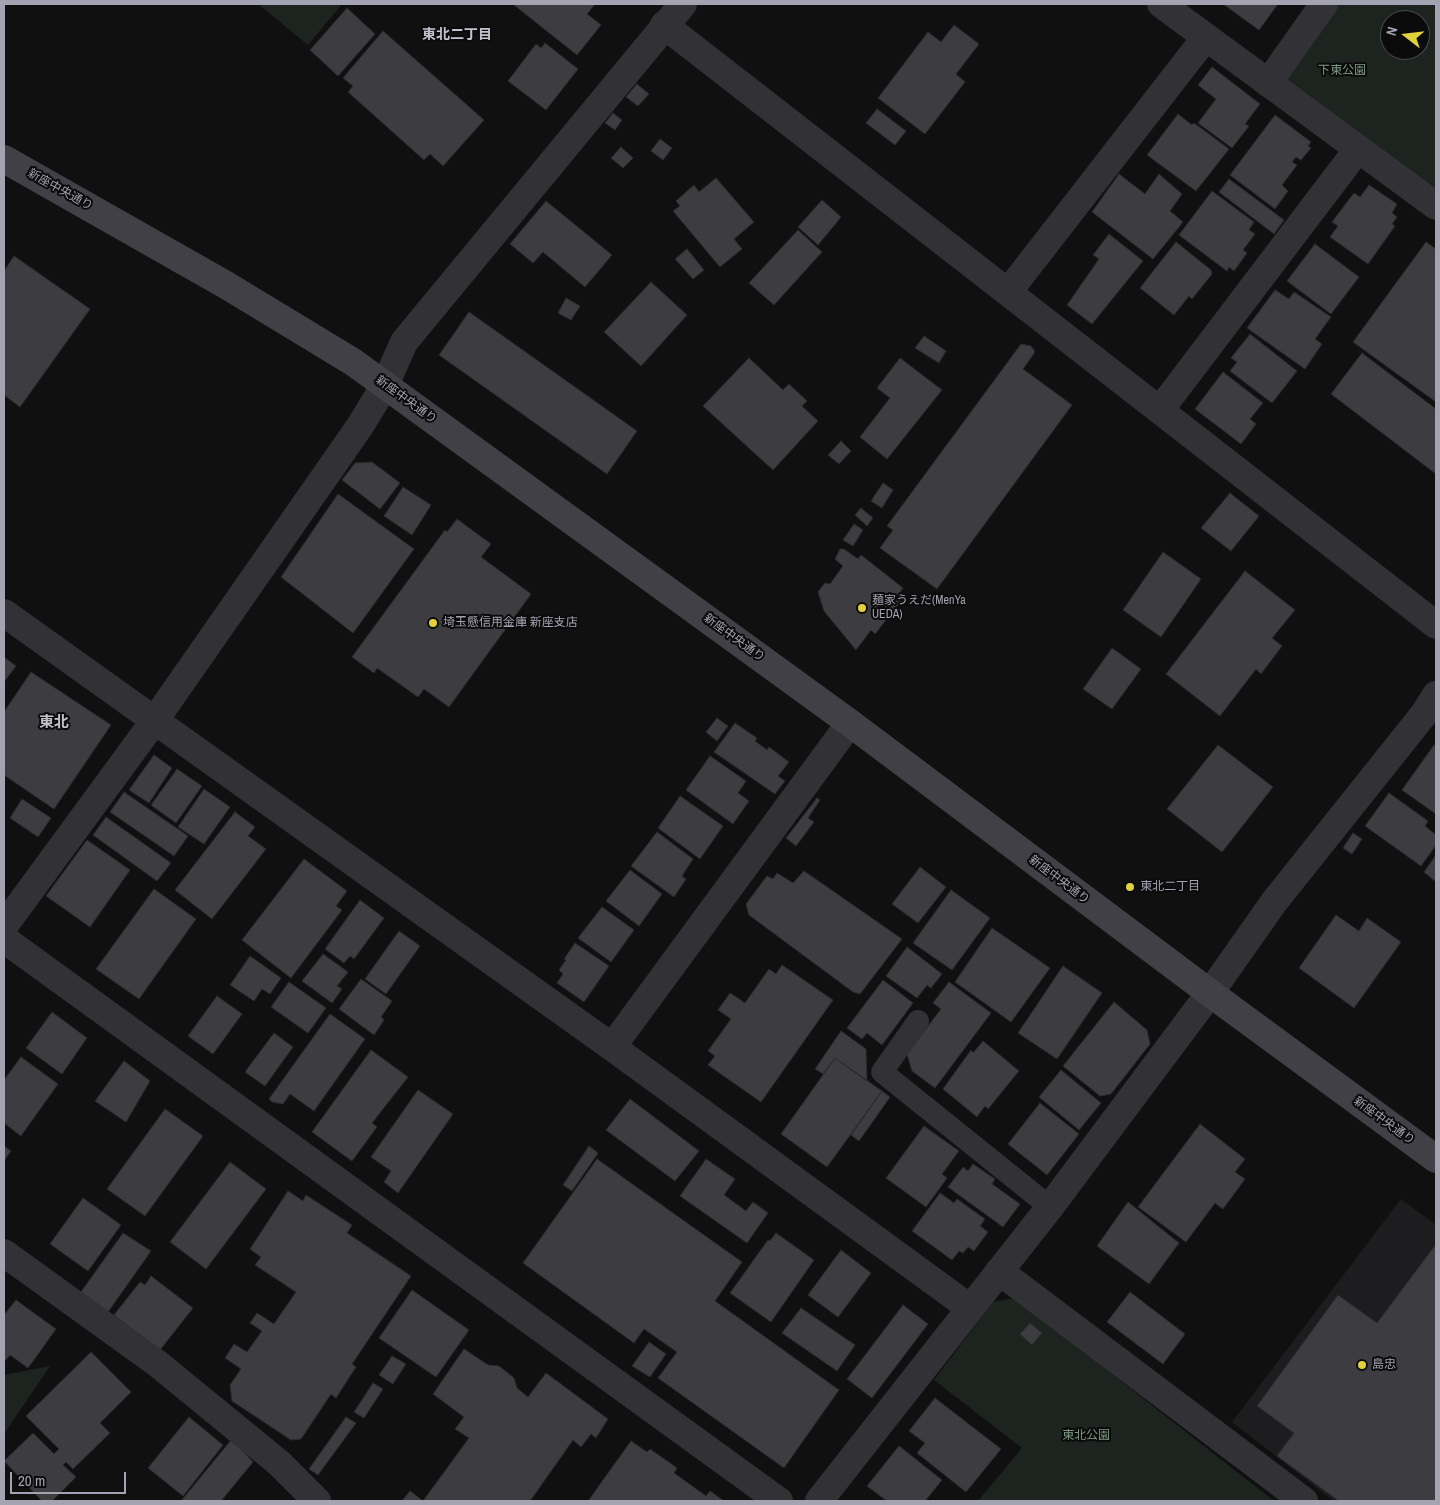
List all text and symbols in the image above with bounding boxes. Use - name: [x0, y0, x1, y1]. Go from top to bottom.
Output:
- north arrow: [1380, 10, 1430, 60]
- text: N: [1382, 25, 1401, 38]
- district label: 東北二丁目: [422, 27, 492, 43]
- park label: 下東公園: [1318, 64, 1366, 78]
- street label: 新座中央通り: [25, 166, 95, 214]
- street label: 新座中央通り: [373, 373, 439, 427]
- place label: 麺家うえだ(MenYa UEDA): [872, 594, 966, 622]
- marker: 麺家うえだ(MenYa UEDA): [856, 602, 868, 614]
- street label: 新座中央通り: [701, 611, 767, 665]
- place label: 埼玉懸信用金庫 新座支店: [443, 616, 578, 630]
- marker: 埼玉懸信用金庫 新座支店: [427, 617, 439, 629]
- district label: 東北: [39, 714, 69, 732]
- street label: 新座中央通り: [1026, 853, 1092, 907]
- place label: 東北二丁目: [1140, 880, 1200, 894]
- marker: 東北二丁目: [1124, 881, 1136, 893]
- street label: 新座中央通り: [1351, 1094, 1417, 1148]
- place label: 島忠: [1372, 1358, 1396, 1372]
- marker: 島忠: [1356, 1359, 1368, 1371]
- park label: 東北公園: [1062, 1429, 1110, 1443]
- scale bar: [12, 1462, 129, 1494]
- text: 20 m: [18, 1470, 45, 1491]

